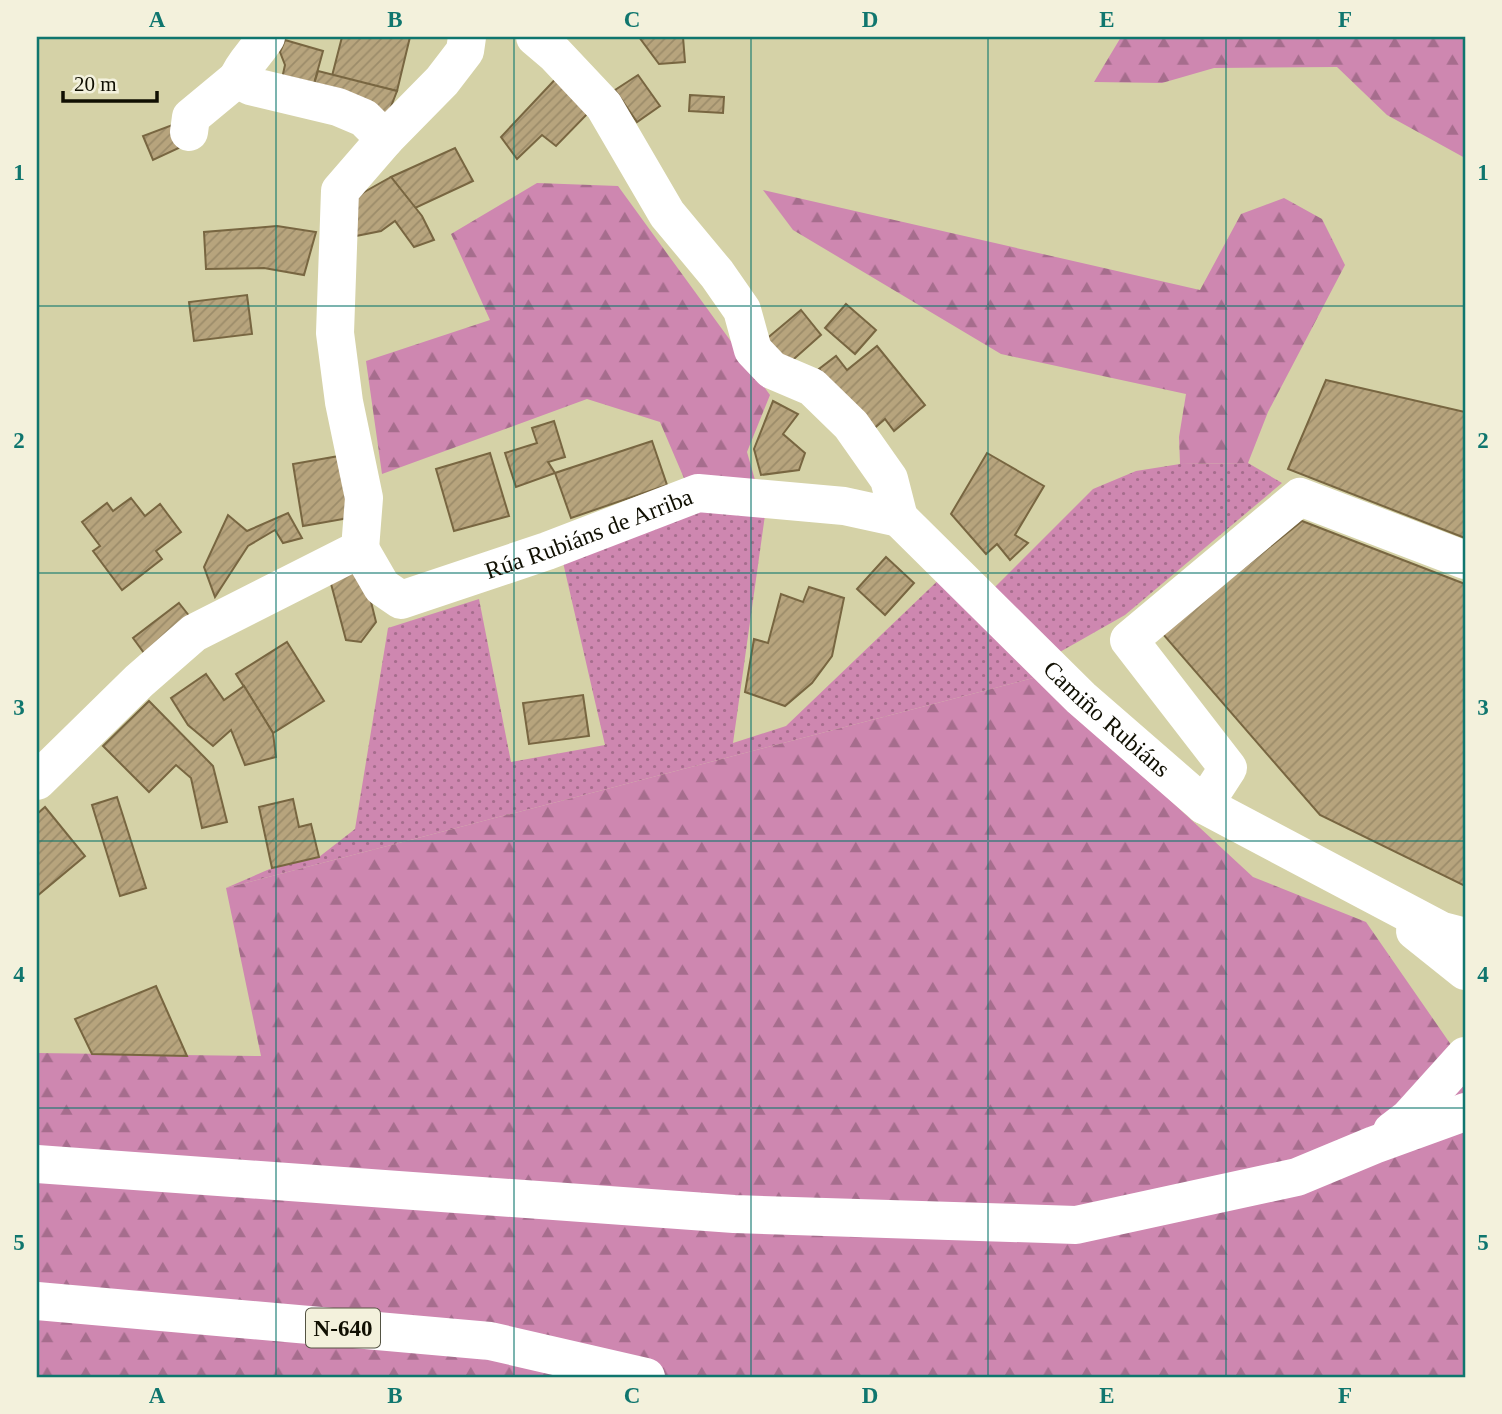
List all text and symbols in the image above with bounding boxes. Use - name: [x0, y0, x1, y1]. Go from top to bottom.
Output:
- text: A: [149, 7, 166, 32]
- text: B: [387, 7, 403, 32]
- text: C: [624, 7, 640, 32]
- text: D: [862, 7, 878, 32]
- text: E: [1099, 7, 1115, 32]
- text: F: [1338, 7, 1352, 32]
- scale bar: [63, 60, 158, 104]
- text: 20 m: [74, 72, 117, 96]
- text: 1: [13, 160, 25, 185]
- text: 1: [1477, 160, 1489, 185]
- text: 2: [13, 428, 25, 453]
- text: 2: [1477, 428, 1489, 453]
- street label: Rúa Rubiáns de Arriba: [482, 483, 696, 584]
- street label: Camiño Rubiáns: [1038, 655, 1175, 782]
- text: 3: [13, 695, 25, 720]
- text: 3: [1477, 695, 1489, 720]
- text: 4: [13, 962, 25, 987]
- text: 4: [1477, 962, 1489, 987]
- text: 5: [13, 1230, 25, 1255]
- text: 5: [1477, 1230, 1489, 1255]
- road number: N-640: [306, 1308, 380, 1348]
- text: A: [149, 1383, 166, 1408]
- text: B: [387, 1383, 403, 1408]
- text: C: [624, 1383, 640, 1408]
- text: D: [862, 1383, 878, 1408]
- text: E: [1099, 1383, 1115, 1408]
- text: F: [1338, 1383, 1352, 1408]

